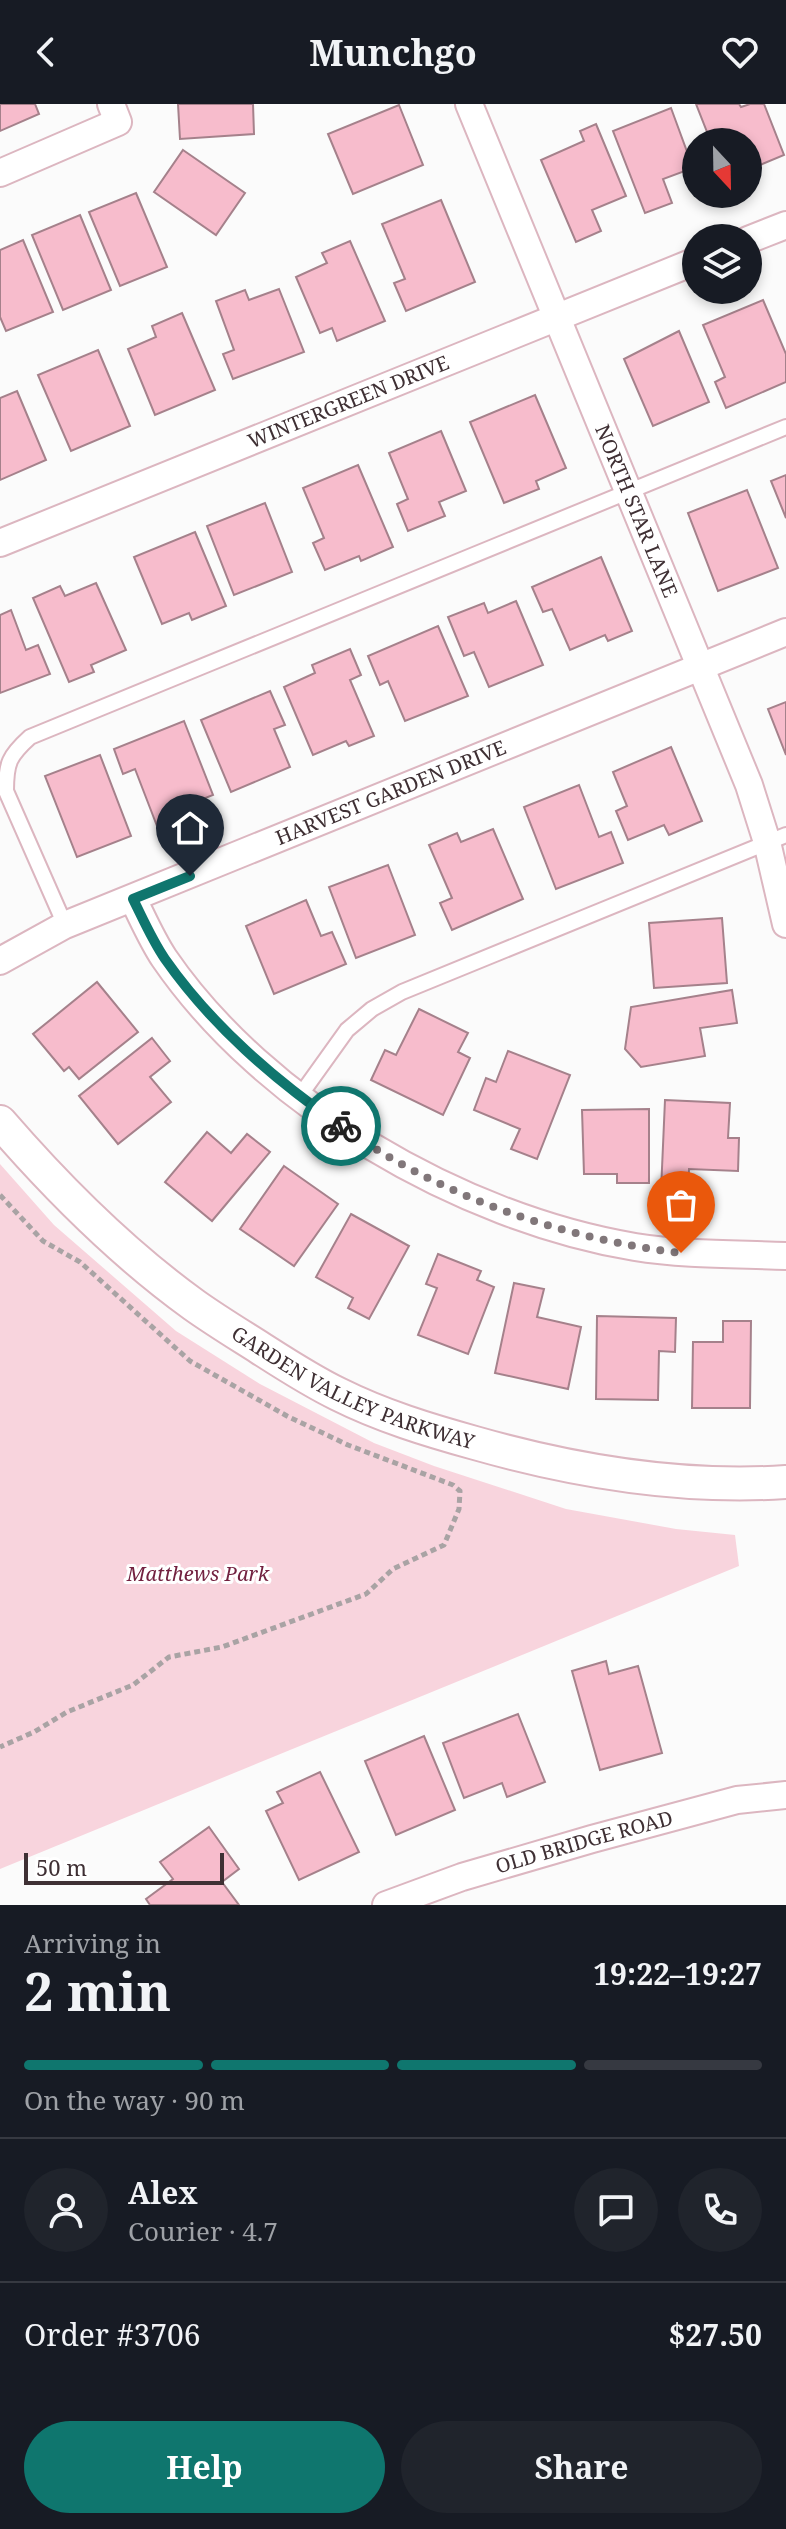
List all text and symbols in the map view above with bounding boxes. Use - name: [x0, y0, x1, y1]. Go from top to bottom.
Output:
- text: Munchgo: [309, 28, 477, 77]
- icon: back: [24, 30, 68, 74]
- icon: heart: [718, 30, 762, 74]
- north arrow: [682, 128, 762, 208]
- map controls: [682, 128, 762, 304]
- button: layers: [682, 224, 762, 304]
- street label: WINTERGREEN DRIVE: [244, 348, 453, 454]
- street label: NORTH STAR LANE: [589, 420, 684, 601]
- street label: HARVEST GARDEN DRIVE: [271, 733, 510, 851]
- pin: [156, 794, 224, 876]
- icon: home: [168, 806, 212, 850]
- courier: [301, 1086, 381, 1166]
- icon: bike: [319, 1104, 363, 1148]
- pin: [647, 1171, 715, 1253]
- icon: bag: [659, 1183, 703, 1227]
- street label: GARDEN VALLEY PARKWAY: [227, 1319, 478, 1455]
- park label: Matthews Park: [126, 1560, 270, 1587]
- street label: OLD BRIDGE ROAD: [492, 1804, 676, 1880]
- scale bar: [24, 1849, 224, 1885]
- text: 50 m: [36, 1852, 87, 1882]
- text: Arriving in: [24, 1925, 161, 1961]
- text: 19:22–19:27: [593, 1953, 762, 1994]
- text: 2 min: [24, 1955, 171, 2026]
- text: On the way · 90 m: [24, 2082, 245, 2118]
- button: person: [24, 2168, 108, 2252]
- button: chat: [574, 2168, 658, 2252]
- button: phone: [678, 2168, 762, 2252]
- text: Alex: [128, 2172, 198, 2213]
- text: Courier · 4.7: [128, 2213, 278, 2249]
- text: Order #3706: [24, 2314, 201, 2355]
- text: $27.50: [668, 2314, 762, 2355]
- button: Help: [24, 2421, 385, 2513]
- button: Share: [401, 2421, 762, 2513]

